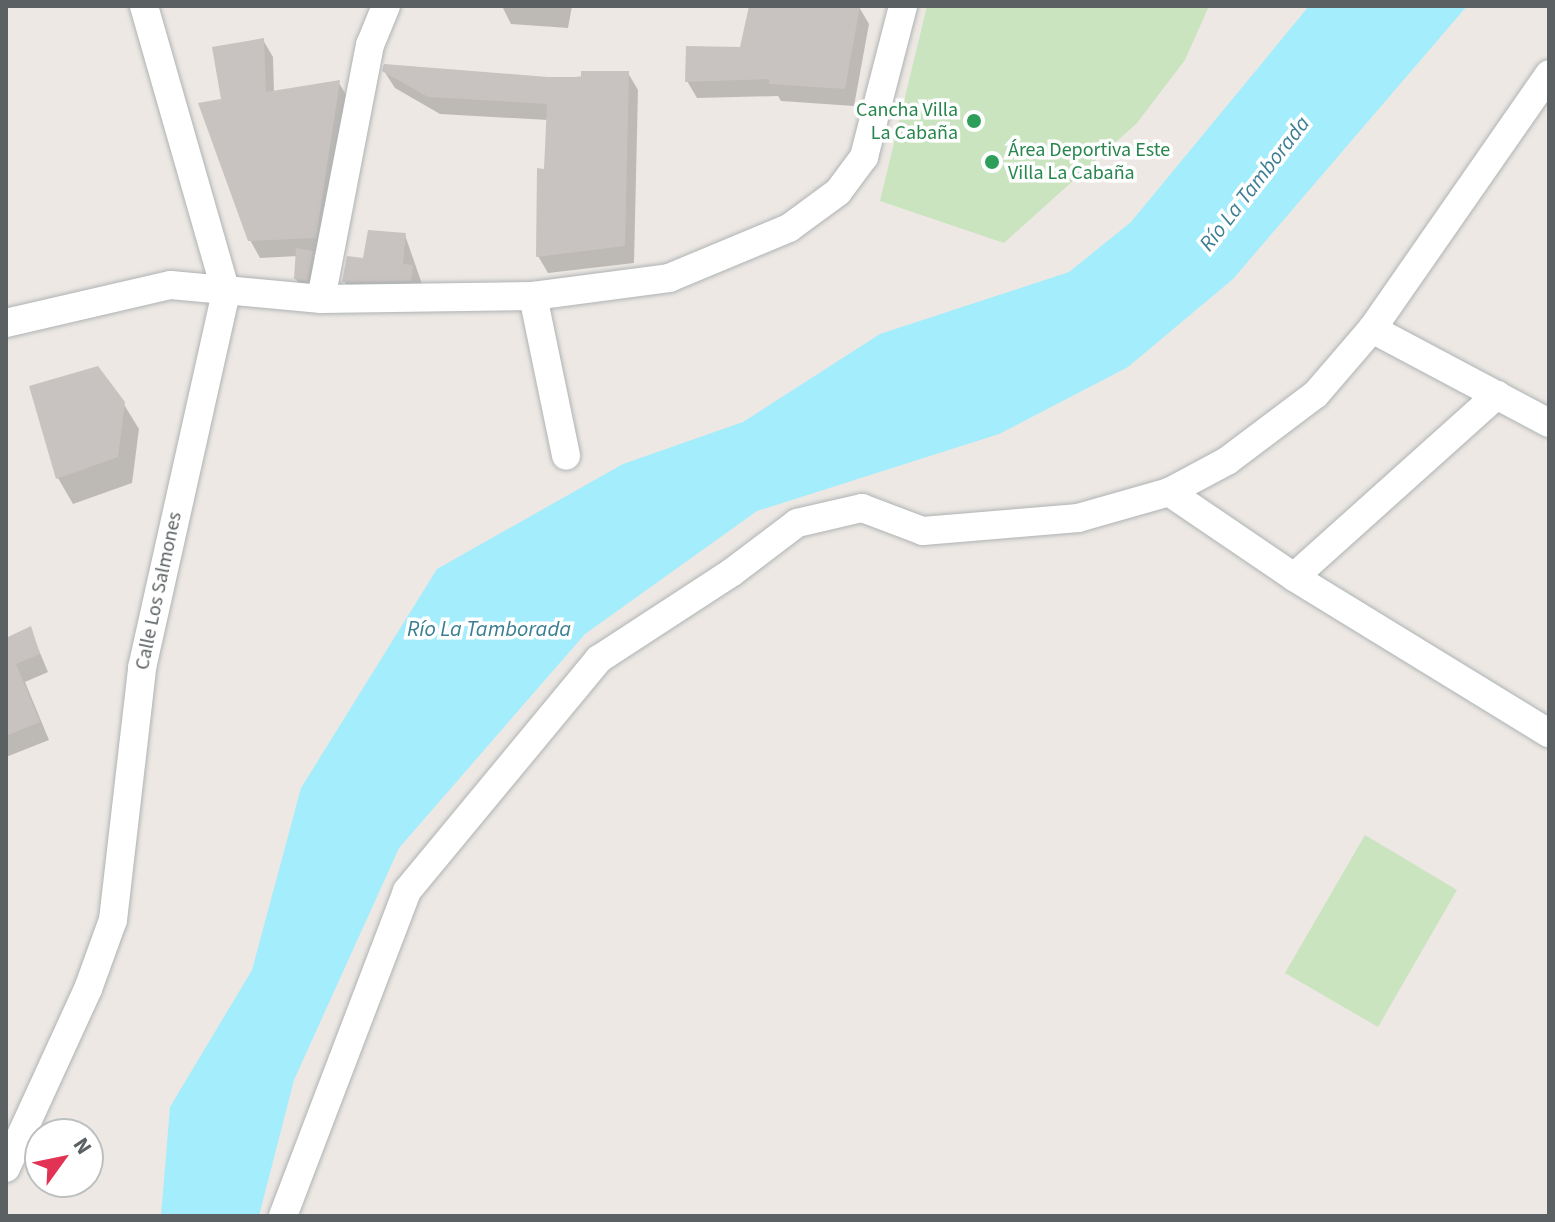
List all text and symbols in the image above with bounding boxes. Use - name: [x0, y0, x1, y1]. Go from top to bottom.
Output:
- place label: Cancha Villa La Cabaña: [856, 98, 958, 145]
- water label: Río La Tamborada: [1194, 111, 1316, 257]
- marker: Cancha Villa La Cabaña: [965, 112, 983, 130]
- place label: Área Deportiva Este Villa La Cabaña: [1008, 138, 1170, 185]
- marker: Área Deportiva Este Villa La Cabaña: [983, 153, 1001, 171]
- street label: Calle Los Salmones: [131, 510, 187, 672]
- water label: Río La Tamborada: [407, 617, 571, 643]
- north arrow: [24, 1118, 104, 1198]
- text: N: [65, 1131, 100, 1161]

